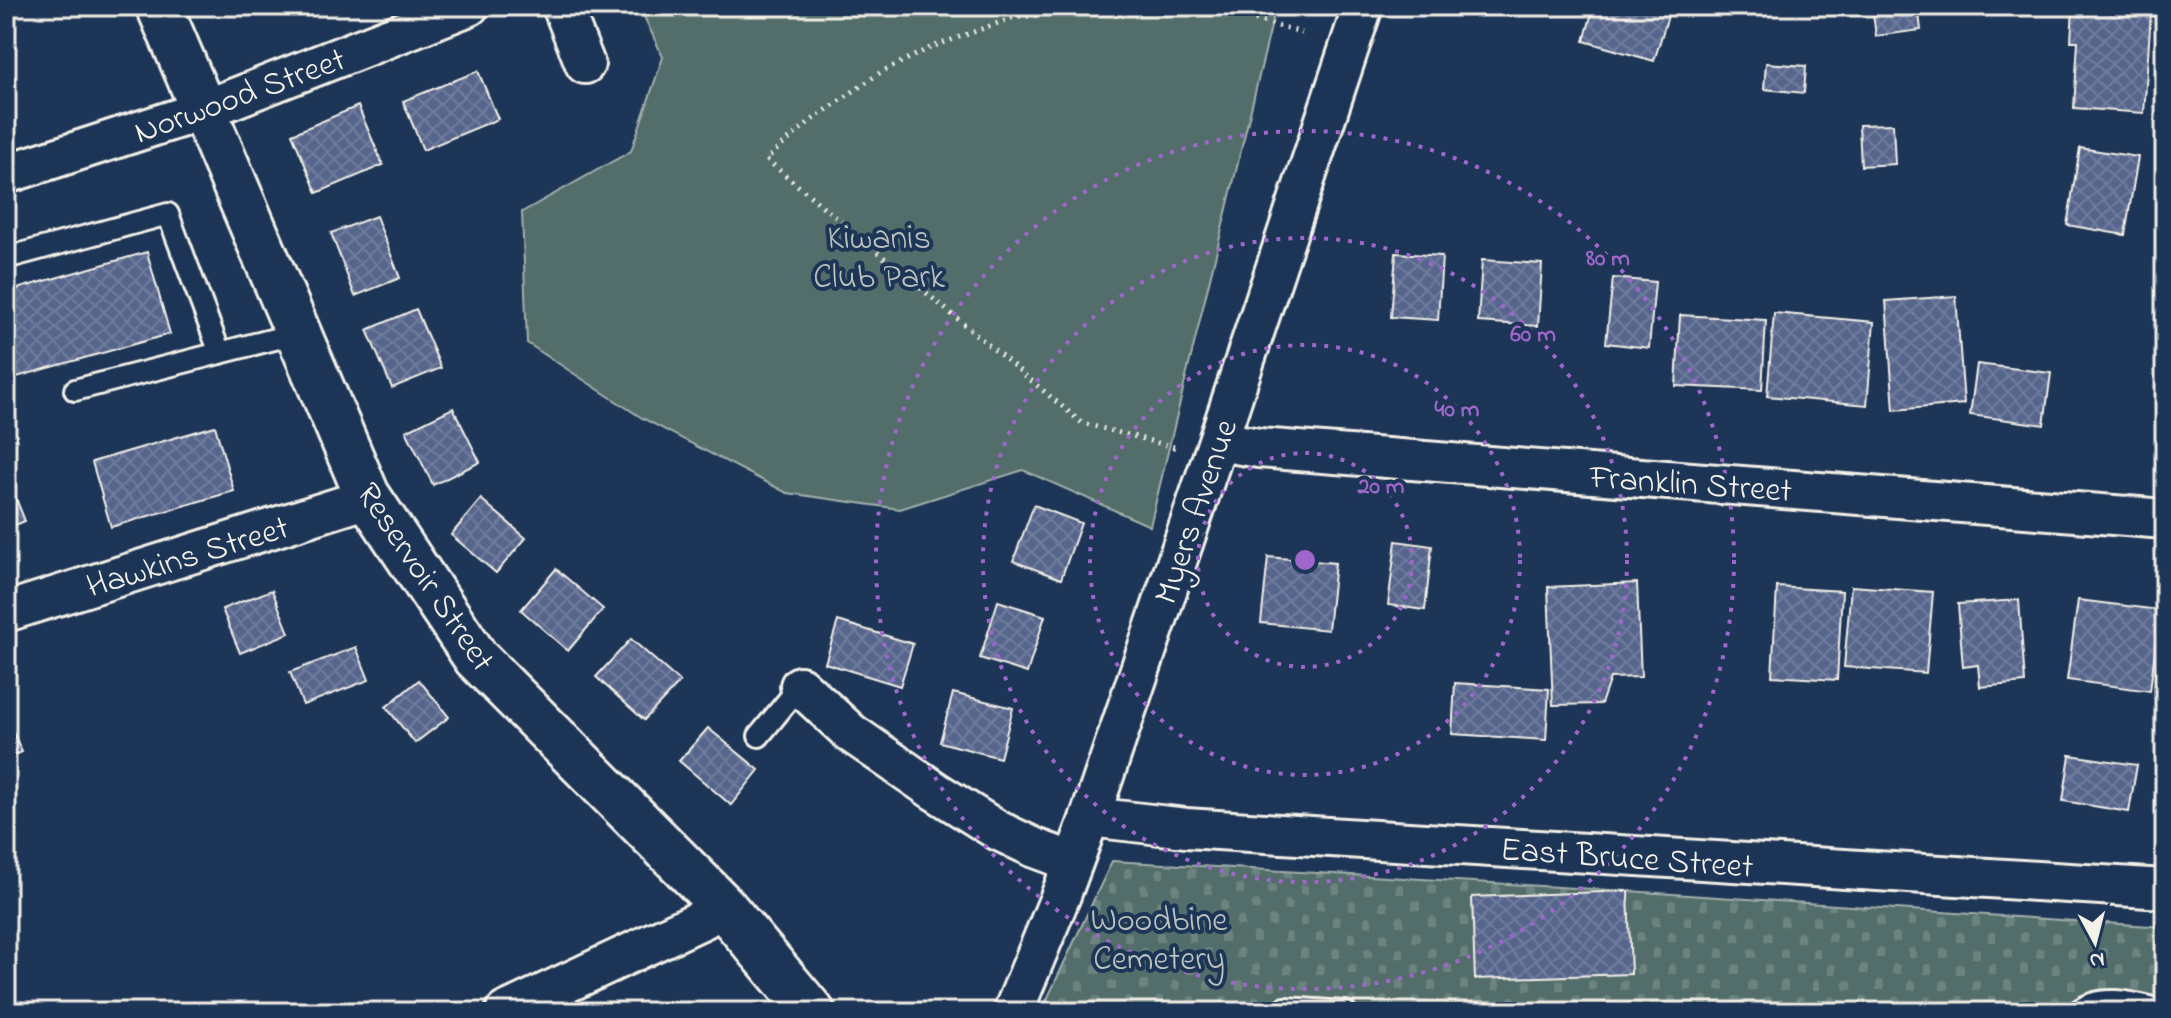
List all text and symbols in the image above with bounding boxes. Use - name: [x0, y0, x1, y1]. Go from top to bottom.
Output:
- street label: Norwood Street: [128, 36, 353, 159]
- park label: Kiwanis Club Park: [813, 215, 945, 304]
- text: 80 m: [1585, 242, 1630, 277]
- text: 60 m: [1510, 318, 1556, 353]
- text: 40 m: [1435, 393, 1480, 428]
- street label: Myers Avenue: [1143, 412, 1253, 612]
- street label: Franklin Street: [1587, 454, 1794, 518]
- text: 20 m: [1357, 470, 1405, 505]
- street label: Reservoir Street: [342, 474, 506, 683]
- street label: Hawkins Street: [81, 504, 295, 613]
- centre of rings: [1291, 546, 1319, 574]
- street label: East Bruce Street: [1499, 826, 1755, 894]
- park label: Woodbine Cemetery: [1091, 897, 1228, 986]
- north arrow: [2055, 902, 2135, 982]
- text: N: [2088, 942, 2106, 976]

